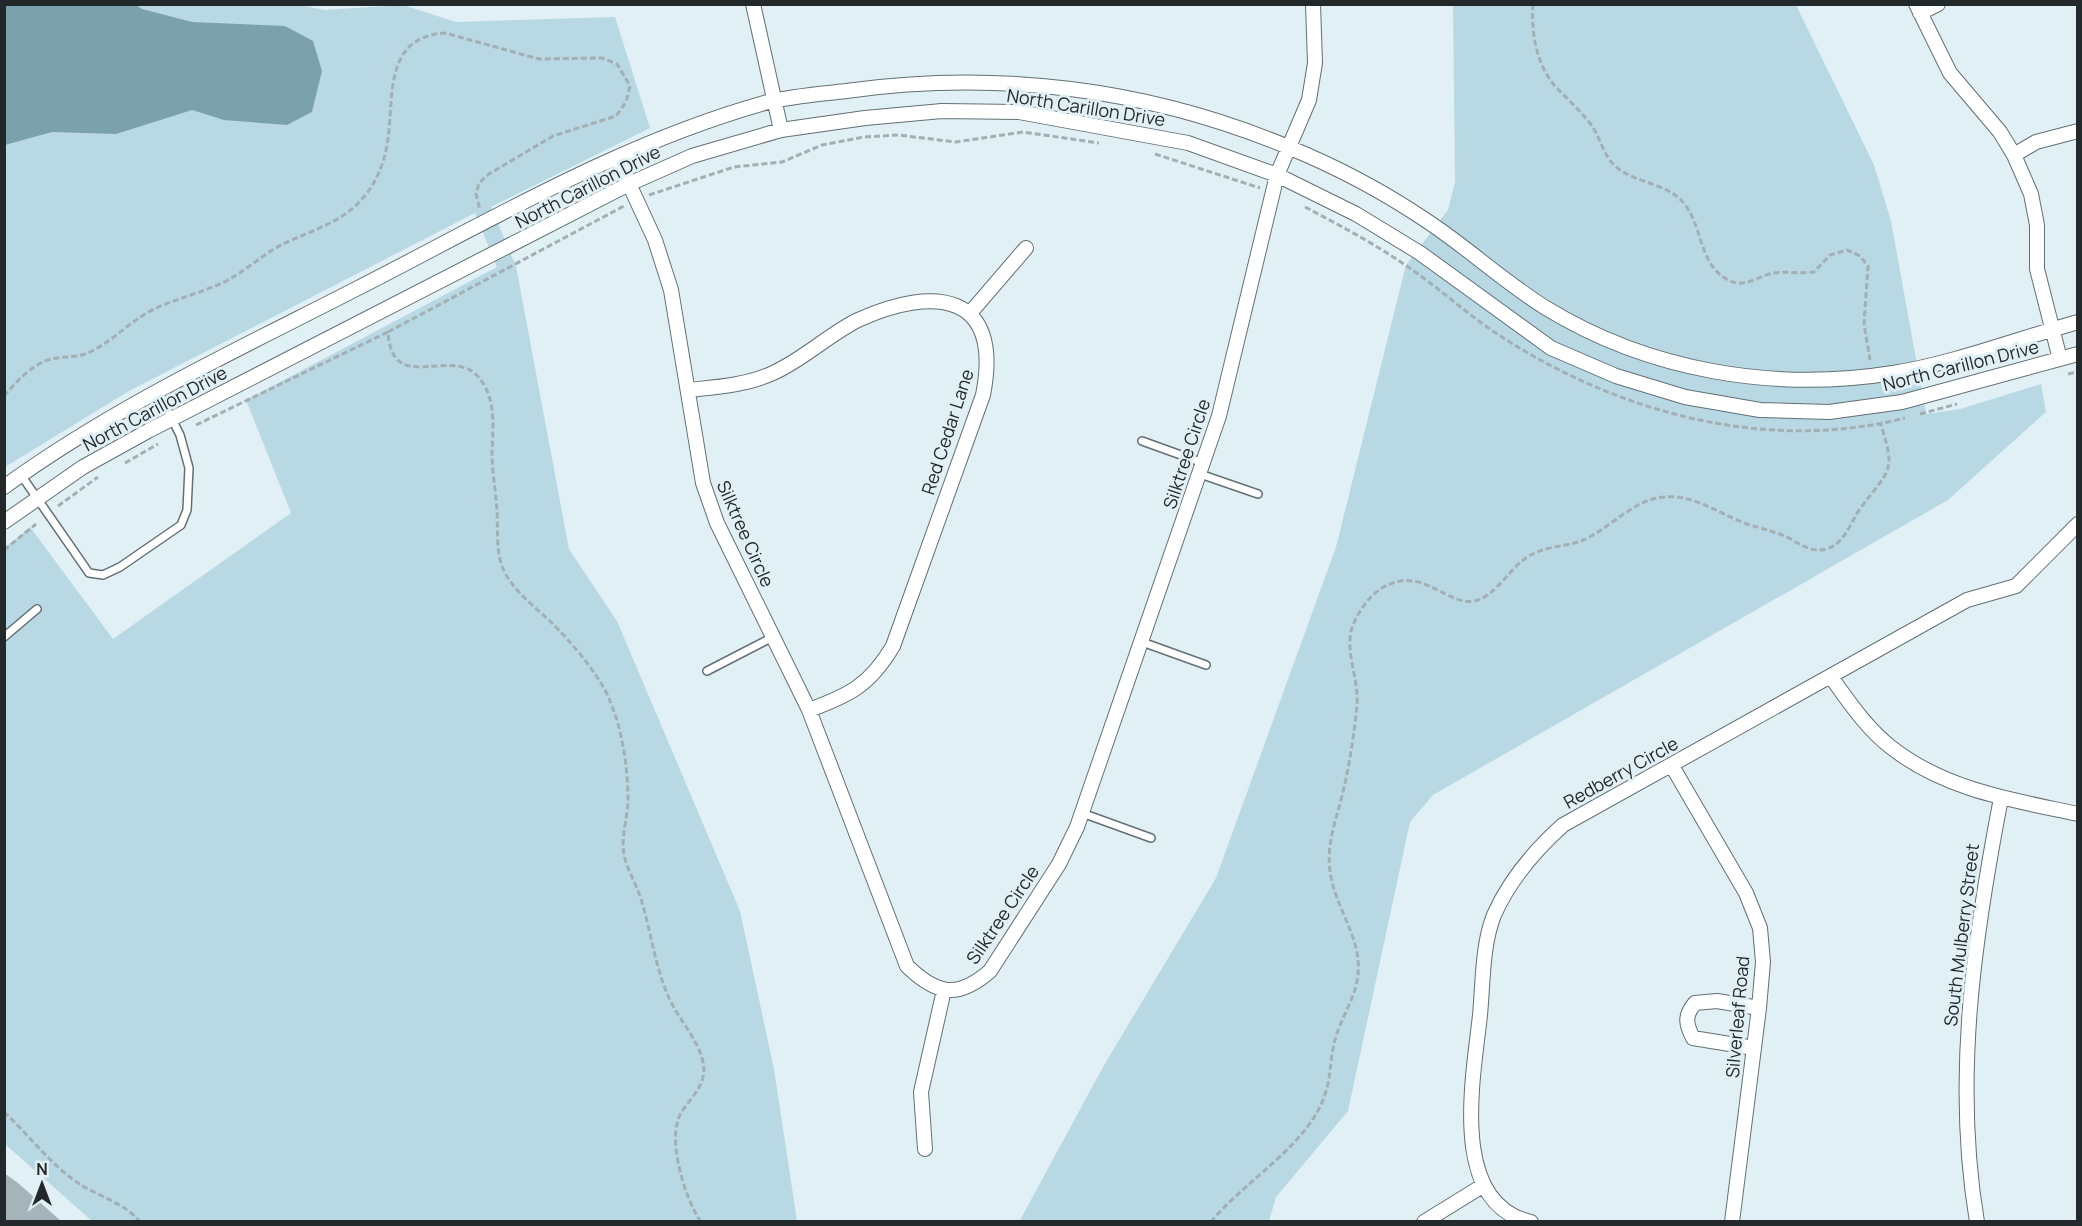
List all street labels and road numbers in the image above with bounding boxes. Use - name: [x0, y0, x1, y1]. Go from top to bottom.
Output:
- street label: North Carillon Drive: [1005, 83, 1167, 131]
- street label: North Carillon Drive: [511, 139, 664, 233]
- street label: North Carillon Drive: [1880, 334, 2041, 396]
- street label: North Carillon Drive: [78, 360, 231, 456]
- street label: Red Cedar Lane: [915, 366, 979, 498]
- street label: Silktree Circle: [1157, 396, 1215, 512]
- street label: Silktree Circle: [712, 476, 780, 591]
- street label: Redberry Circle: [1559, 731, 1682, 814]
- street label: South Mulberry Street: [1938, 842, 1984, 1028]
- street label: Silktree Circle: [960, 860, 1044, 969]
- street label: Silverleaf Road: [1720, 955, 1754, 1079]

